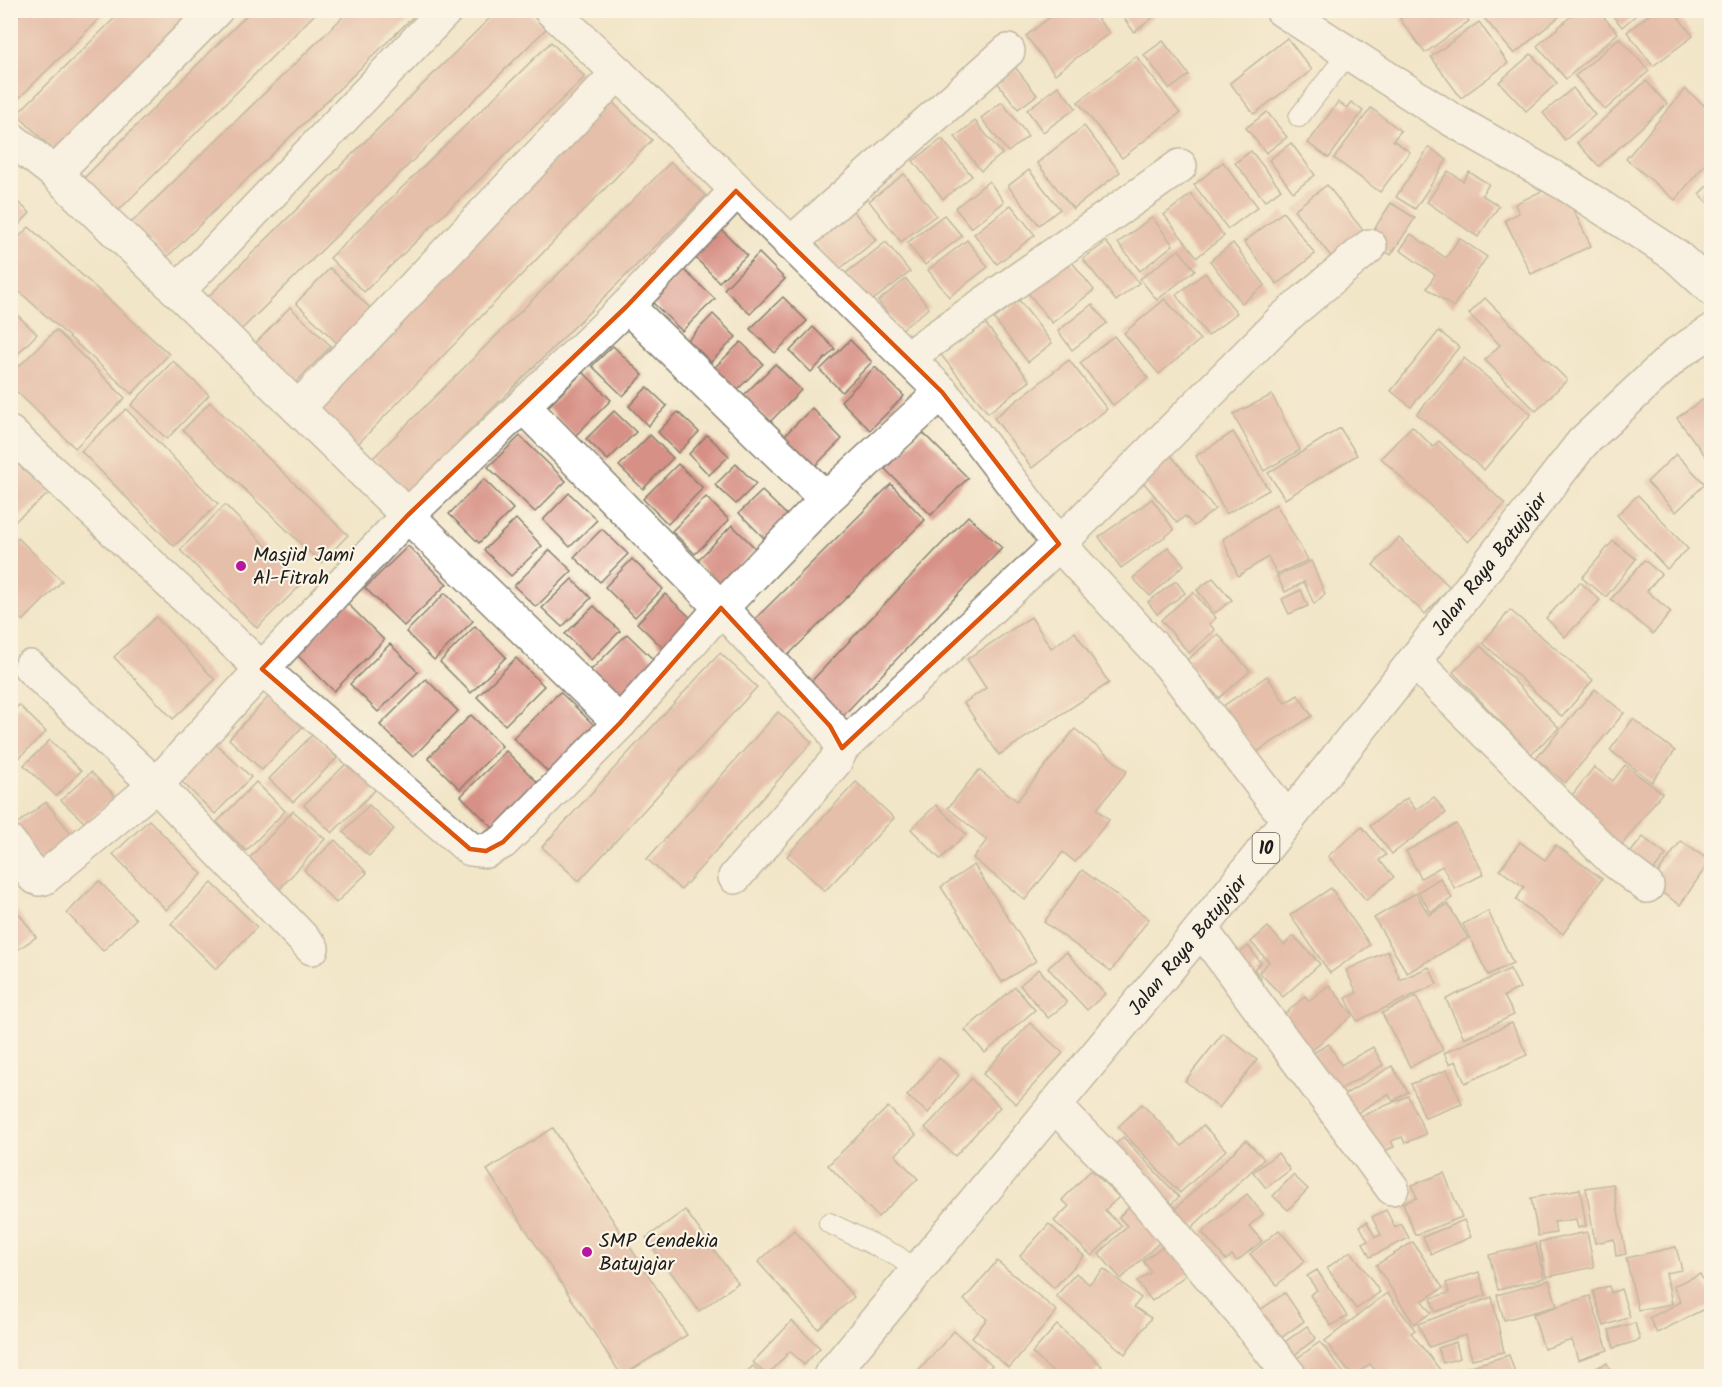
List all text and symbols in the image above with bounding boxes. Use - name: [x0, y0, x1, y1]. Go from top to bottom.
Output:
- street label: Jalan Raya Batujajar: [1425, 485, 1557, 644]
- place label: Masjid Jami Al-Fitrah: [253, 540, 355, 595]
- marker: Masjid Jami Al-Fitrah: [234, 559, 248, 573]
- road number: 10: [1252, 833, 1280, 863]
- street label: Jalan Raya Batujajar: [1121, 867, 1257, 1024]
- place label: SMP Cendekia Batujajar: [599, 1226, 718, 1281]
- marker: SMP Cendekia Batujajar: [580, 1245, 594, 1259]

